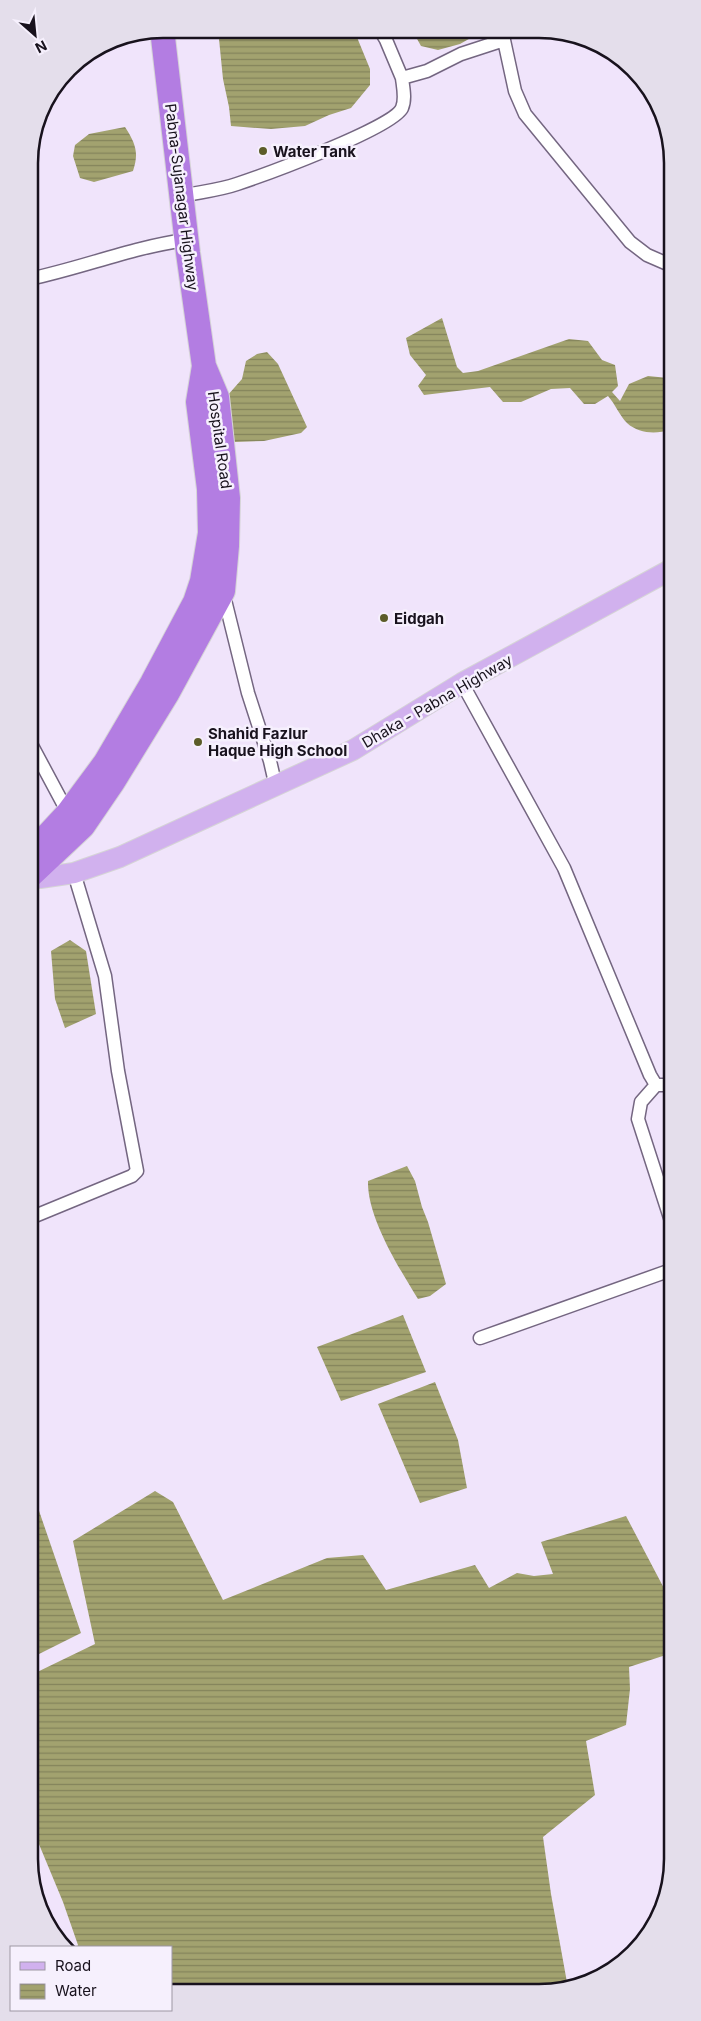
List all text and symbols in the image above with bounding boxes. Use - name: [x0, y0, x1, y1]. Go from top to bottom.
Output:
- north arrow: [10, 10, 60, 60]
- text: N: [33, 37, 50, 57]
- street label: Pabna-Sujanagar Highway: [161, 102, 203, 292]
- place label: Water Tank: [273, 142, 356, 161]
- marker: Water Tank: [257, 145, 269, 157]
- street label: Hospital Road: [204, 390, 236, 490]
- place label: Eidgah: [394, 609, 444, 628]
- marker: Eidgah: [378, 612, 390, 624]
- street label: Dhaka - Pabna Highway: [358, 650, 516, 752]
- place label: Shahid Fazlur Haque High School: [208, 724, 347, 760]
- marker: Shahid Fazlur Haque High School: [192, 736, 204, 748]
- legend: [10, 1946, 172, 2011]
- text: Road: [55, 1956, 91, 1975]
- text: Water: [55, 1981, 97, 2000]

